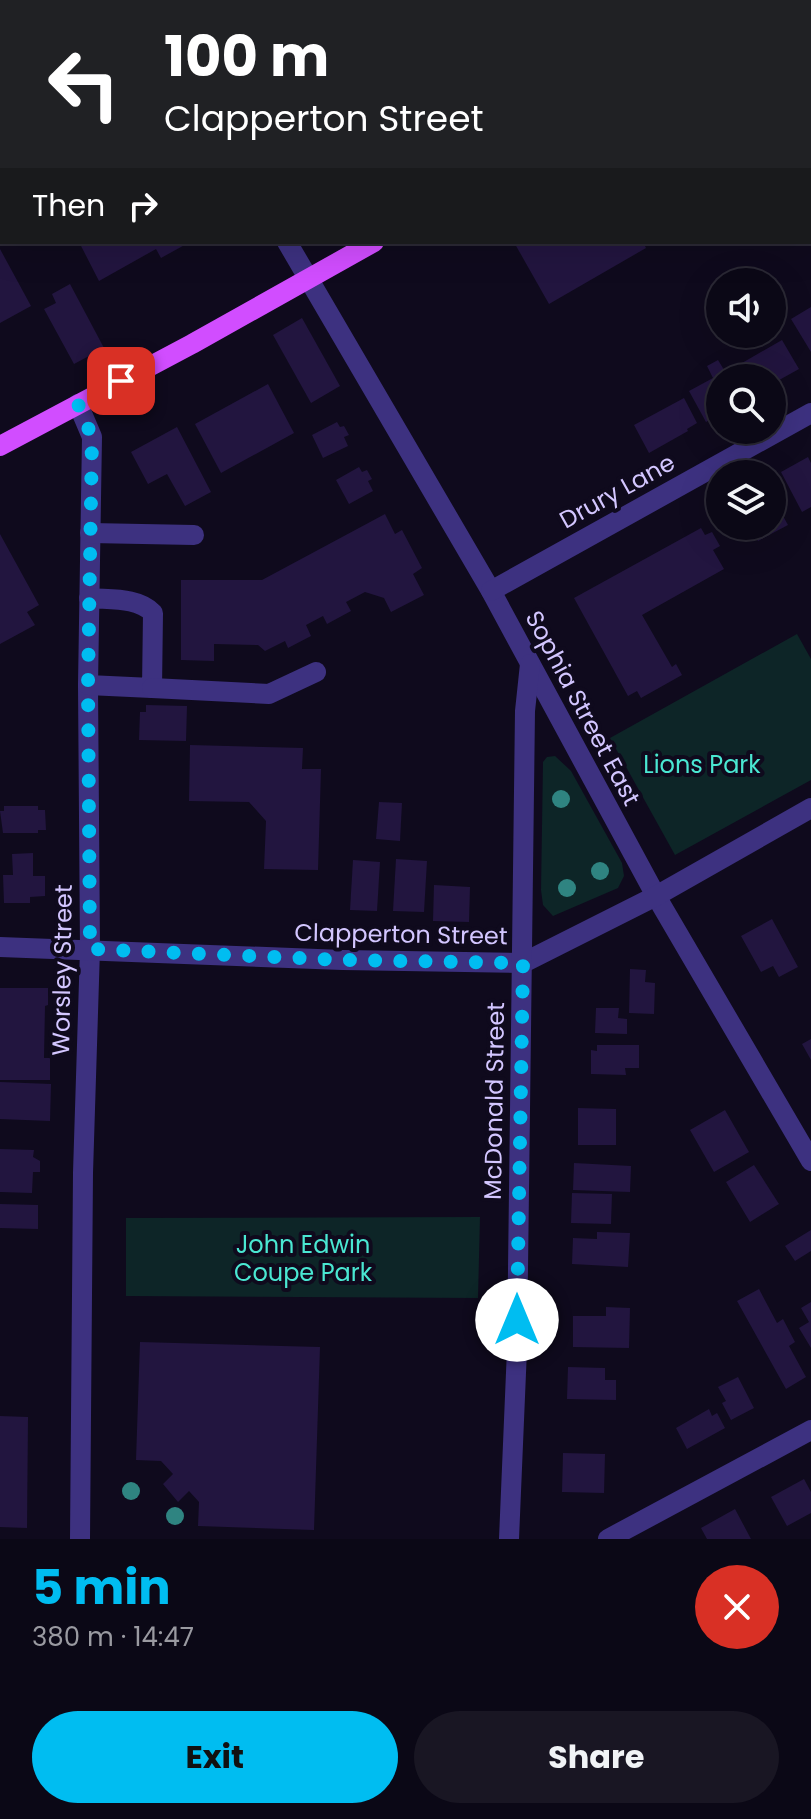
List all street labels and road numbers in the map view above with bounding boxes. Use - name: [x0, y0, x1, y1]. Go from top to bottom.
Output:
- street label: Drury Lane: [553, 446, 681, 536]
- street label: Sophia Street East: [518, 605, 648, 811]
- street label: Worsley Street: [44, 884, 80, 1056]
- street label: Clapperton Street: [294, 916, 508, 952]
- street label: McDonald Street: [476, 1002, 512, 1200]

